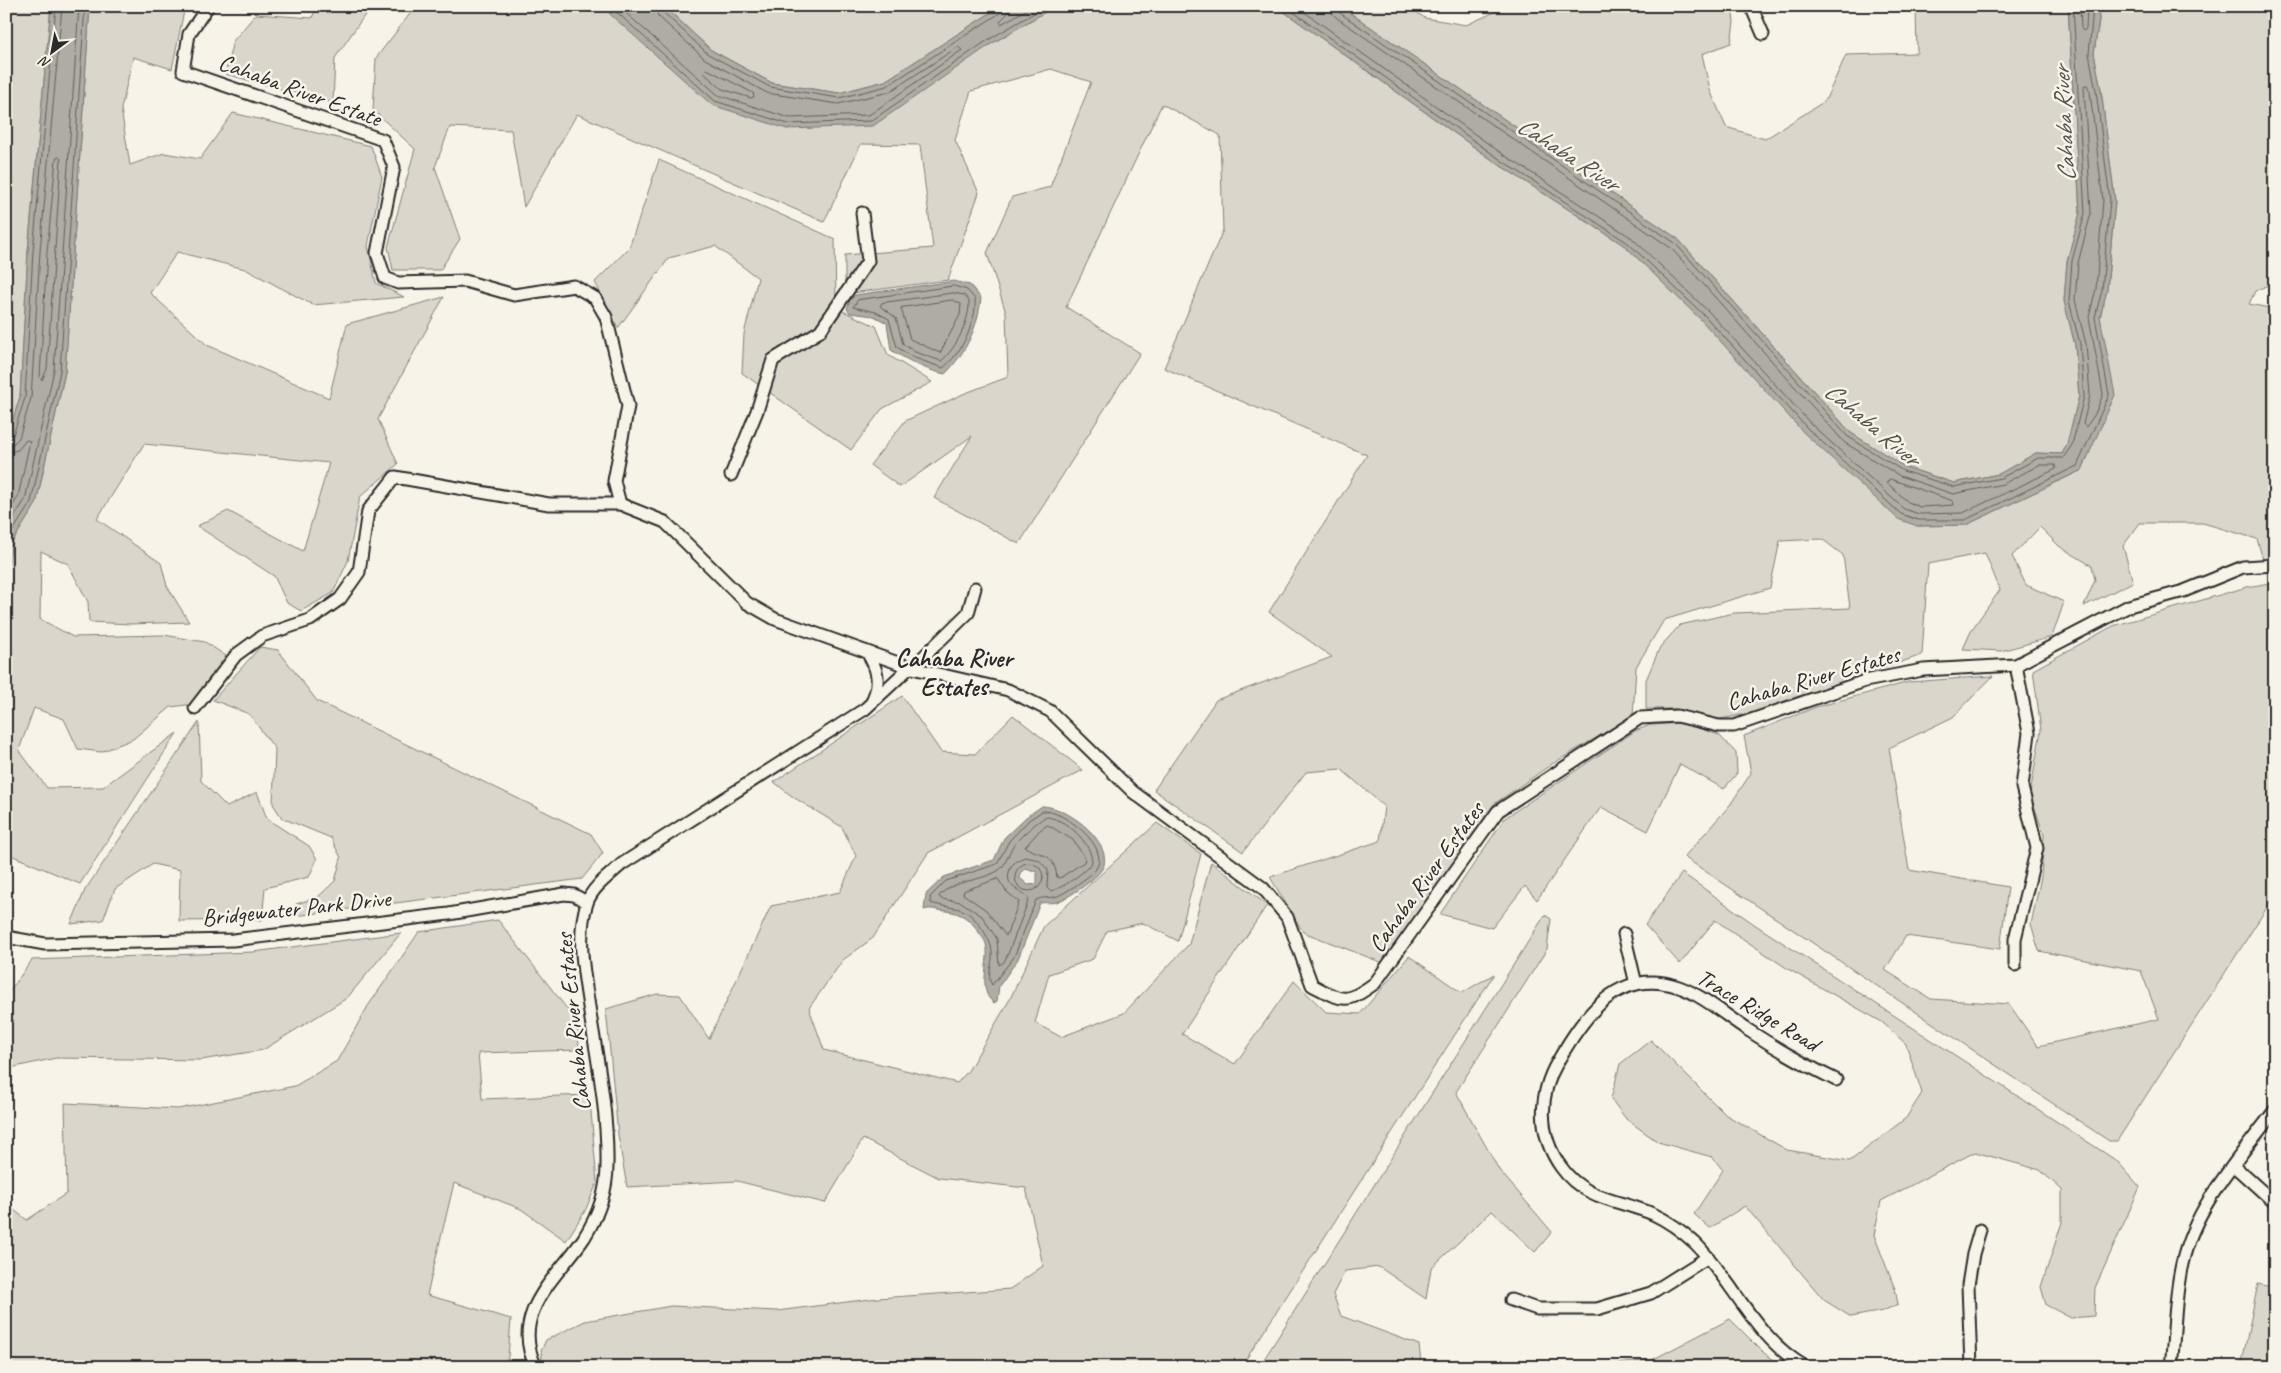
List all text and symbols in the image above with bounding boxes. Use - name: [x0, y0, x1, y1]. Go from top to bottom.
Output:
- north arrow: [28, 28, 78, 78]
- street label: Cahaba River Estate: [215, 47, 387, 134]
- text: N: [35, 52, 54, 72]
- water label: Cahaba River: [2045, 61, 2083, 182]
- water label: Cahaba River: [1511, 109, 1629, 201]
- water label: Cahaba River: [1818, 375, 1930, 476]
- street label: Cahaba River Estates: [1723, 638, 1905, 717]
- district label: Cahaba River Estates: [896, 642, 1015, 703]
- street label: Cahaba River Estates: [1361, 794, 1492, 958]
- street label: Bridgewater Park Drive: [200, 883, 394, 933]
- street label: Cahaba River Estates: [549, 930, 597, 1112]
- street label: Trace Ridge Road: [1691, 962, 1828, 1060]

